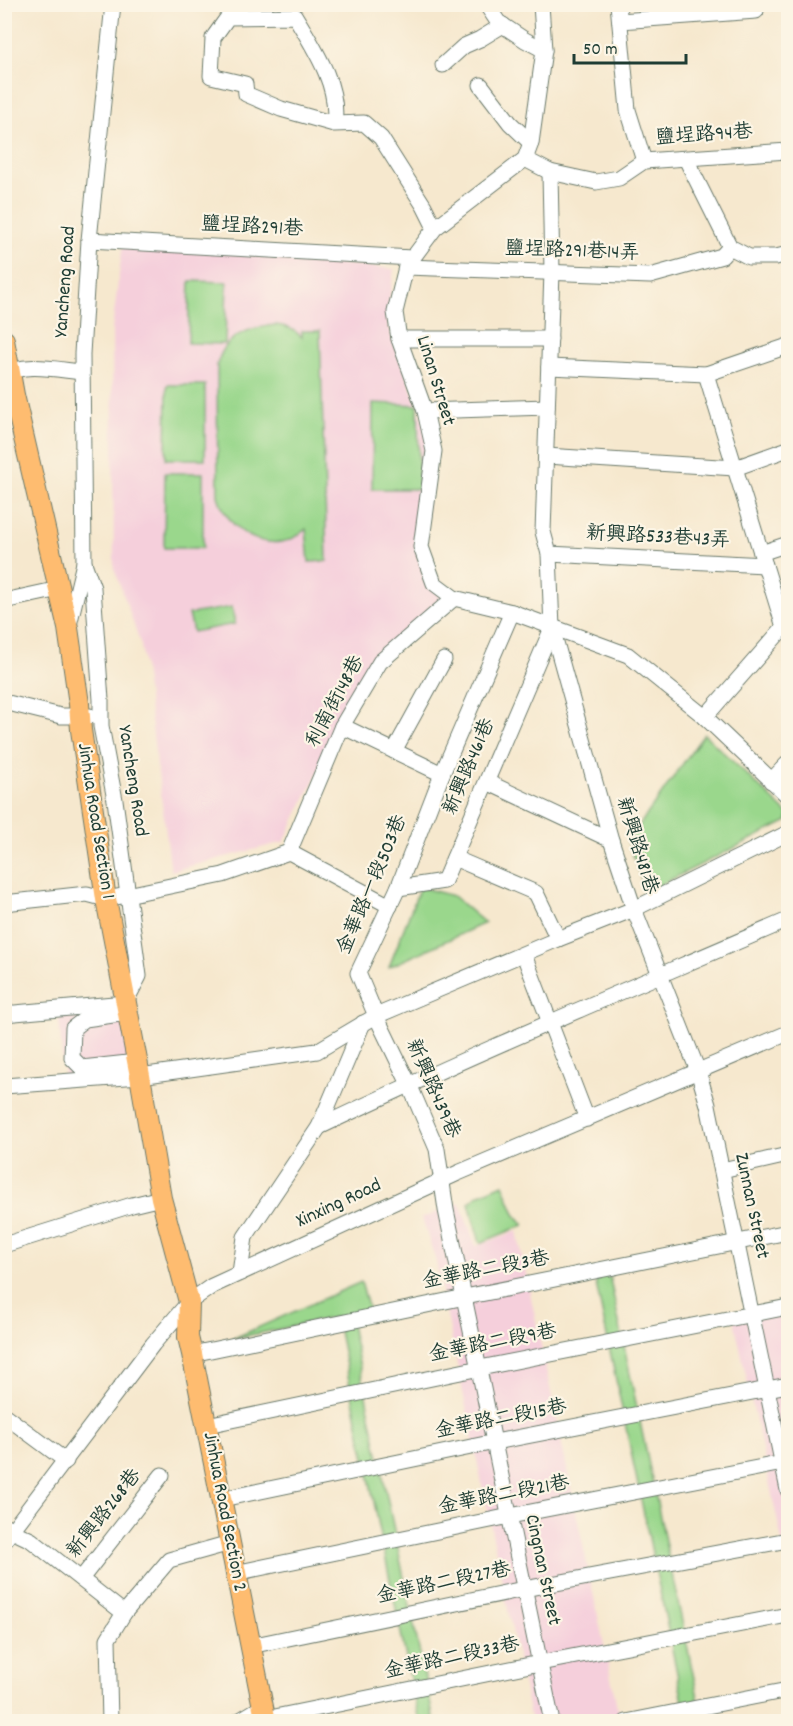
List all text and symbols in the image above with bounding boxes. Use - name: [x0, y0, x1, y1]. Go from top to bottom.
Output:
- scale bar: [574, 27, 686, 65]
- text: 50 m: [583, 38, 618, 63]
- street label: 鹽埕路94巷: [654, 119, 755, 153]
- street label: 鹽埕路291巷: [200, 211, 305, 245]
- street label: Yancheng Road: [48, 225, 84, 339]
- street label: 鹽埕路291巷14弄: [504, 236, 640, 268]
- street label: Linan Street: [408, 332, 462, 430]
- street label: 新興路533巷43弄: [585, 520, 731, 556]
- street label: 利南街148巷: [300, 650, 372, 753]
- street label: 新興路461巷: [437, 713, 503, 820]
- street label: Yancheng Road: [109, 724, 155, 838]
- street label: Jinhua Road Section 1: [69, 741, 121, 901]
- street label: 新興路481巷: [608, 794, 664, 899]
- street label: 金華路一段503巷: [331, 810, 415, 959]
- street label: 新興路439巷: [398, 1035, 467, 1144]
- street label: Zunnan Street: [726, 1150, 776, 1262]
- street label: Xinxing Road: [292, 1172, 386, 1236]
- street label: 金華路二段3巷: [420, 1245, 553, 1297]
- street label: 金華路二段9巷: [427, 1318, 560, 1370]
- street label: 金華路二段15巷: [433, 1393, 570, 1446]
- street label: Jinhua Road Section 2: [195, 1430, 253, 1594]
- street label: 新興路268巷: [61, 1463, 149, 1565]
- street label: 金華路二段21巷: [436, 1469, 573, 1522]
- street label: Cingnan Street: [517, 1512, 567, 1628]
- street label: 金華路二段27巷: [374, 1556, 515, 1612]
- street label: 金華路二段33巷: [382, 1631, 523, 1687]

